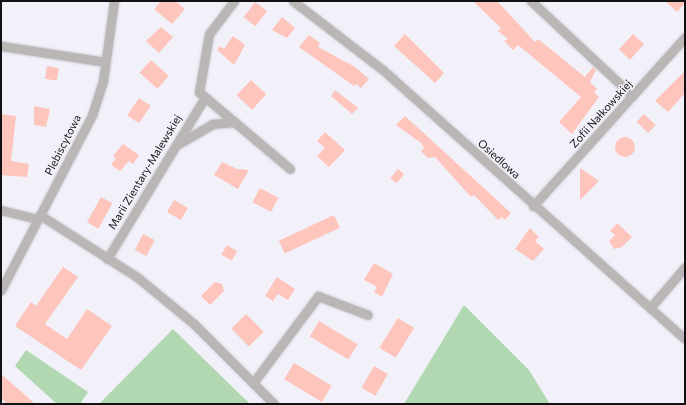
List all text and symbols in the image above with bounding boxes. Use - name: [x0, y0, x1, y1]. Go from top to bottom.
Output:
- street label: Zofii Nałkowskiej: [567, 77, 635, 151]
- street label: Marii Zientary-Malewskiej: [105, 112, 185, 232]
- street label: Plebiscytowa: [42, 113, 84, 177]
- street label: Osiedlowa: [475, 136, 523, 182]

